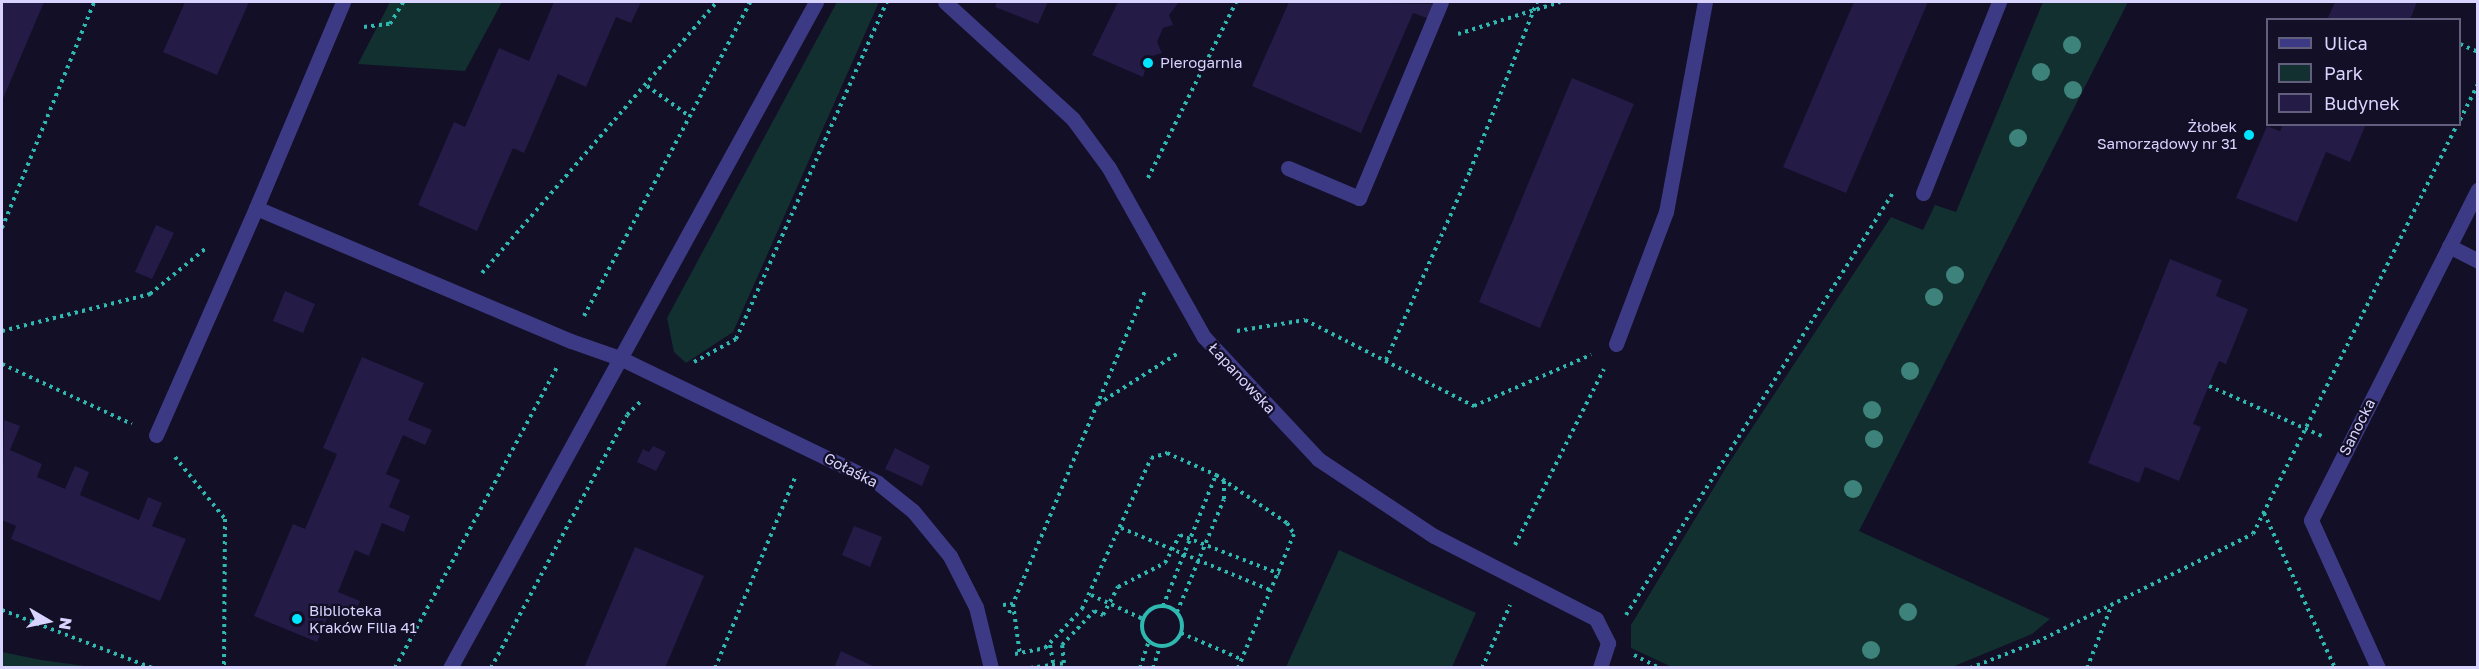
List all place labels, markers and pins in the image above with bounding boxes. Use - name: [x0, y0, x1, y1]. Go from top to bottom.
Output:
- place label: Pierogarnia: [1160, 54, 1243, 72]
- marker: Pierogarnia: [1141, 56, 1155, 70]
- place label: Żłobek Samorządowy nr 31: [2097, 117, 2237, 152]
- marker: Żłobek Samorządowy nr 31: [2242, 128, 2256, 142]
- place label: Biblioteka Kraków Filia 41: [309, 601, 417, 636]
- marker: Biblioteka Kraków Filia 41: [290, 612, 304, 626]

